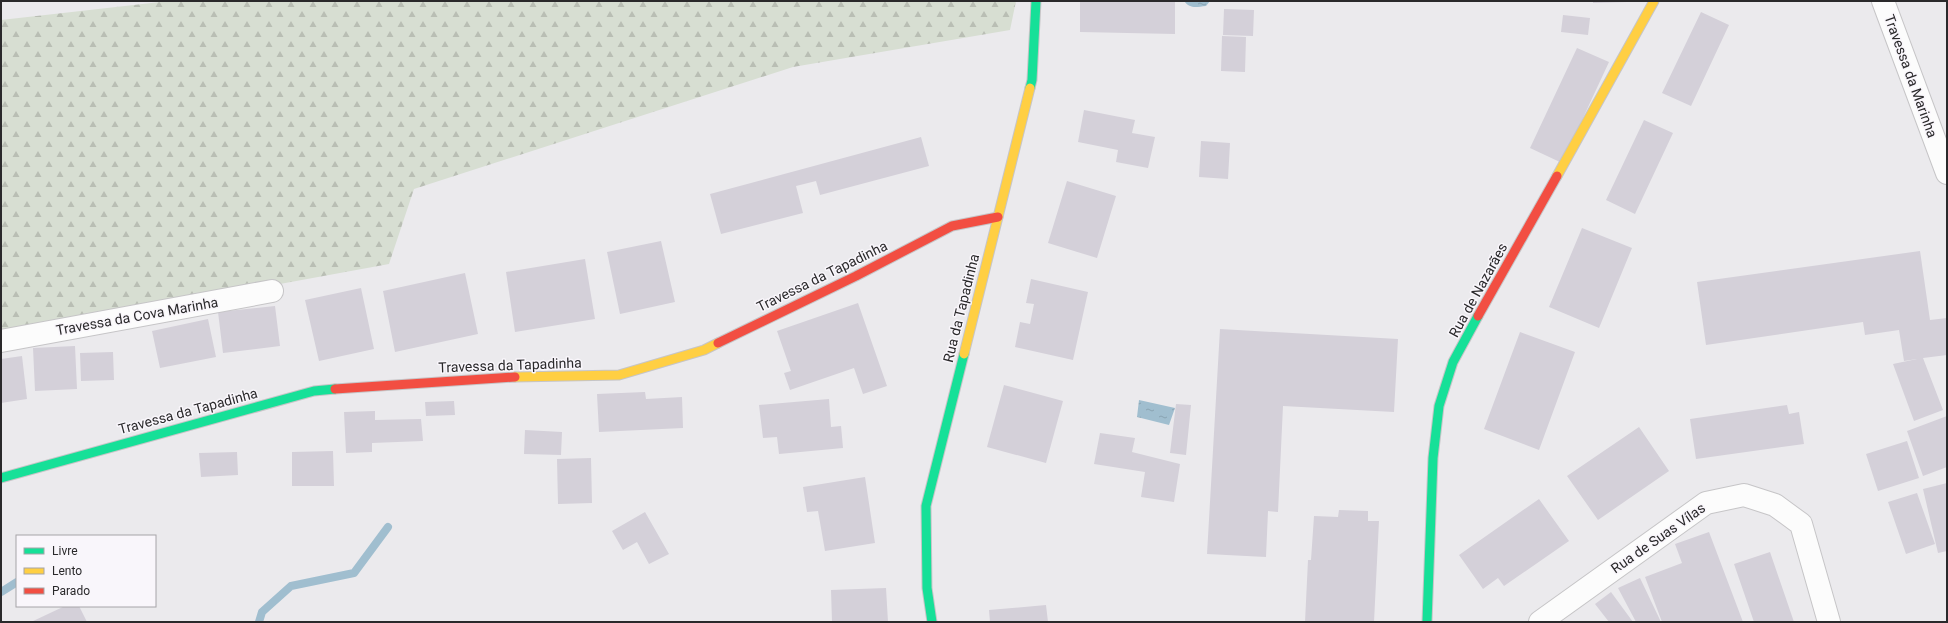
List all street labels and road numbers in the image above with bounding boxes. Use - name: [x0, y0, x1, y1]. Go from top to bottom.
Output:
- street label: Travessa da Marinha: [1881, 12, 1941, 140]
- street label: Travessa da Tapadinha: [754, 237, 890, 315]
- street label: Rua de Nazarães: [1446, 240, 1510, 340]
- street label: Rua da Tapadinha: [940, 252, 982, 364]
- street label: Travessa da Cova Marinha: [55, 294, 219, 338]
- street label: Travessa da Tapadinha: [438, 355, 582, 375]
- street label: Travessa da Tapadinha: [117, 385, 259, 437]
- street label: Rua de Suas Vílas: [1608, 500, 1708, 576]

